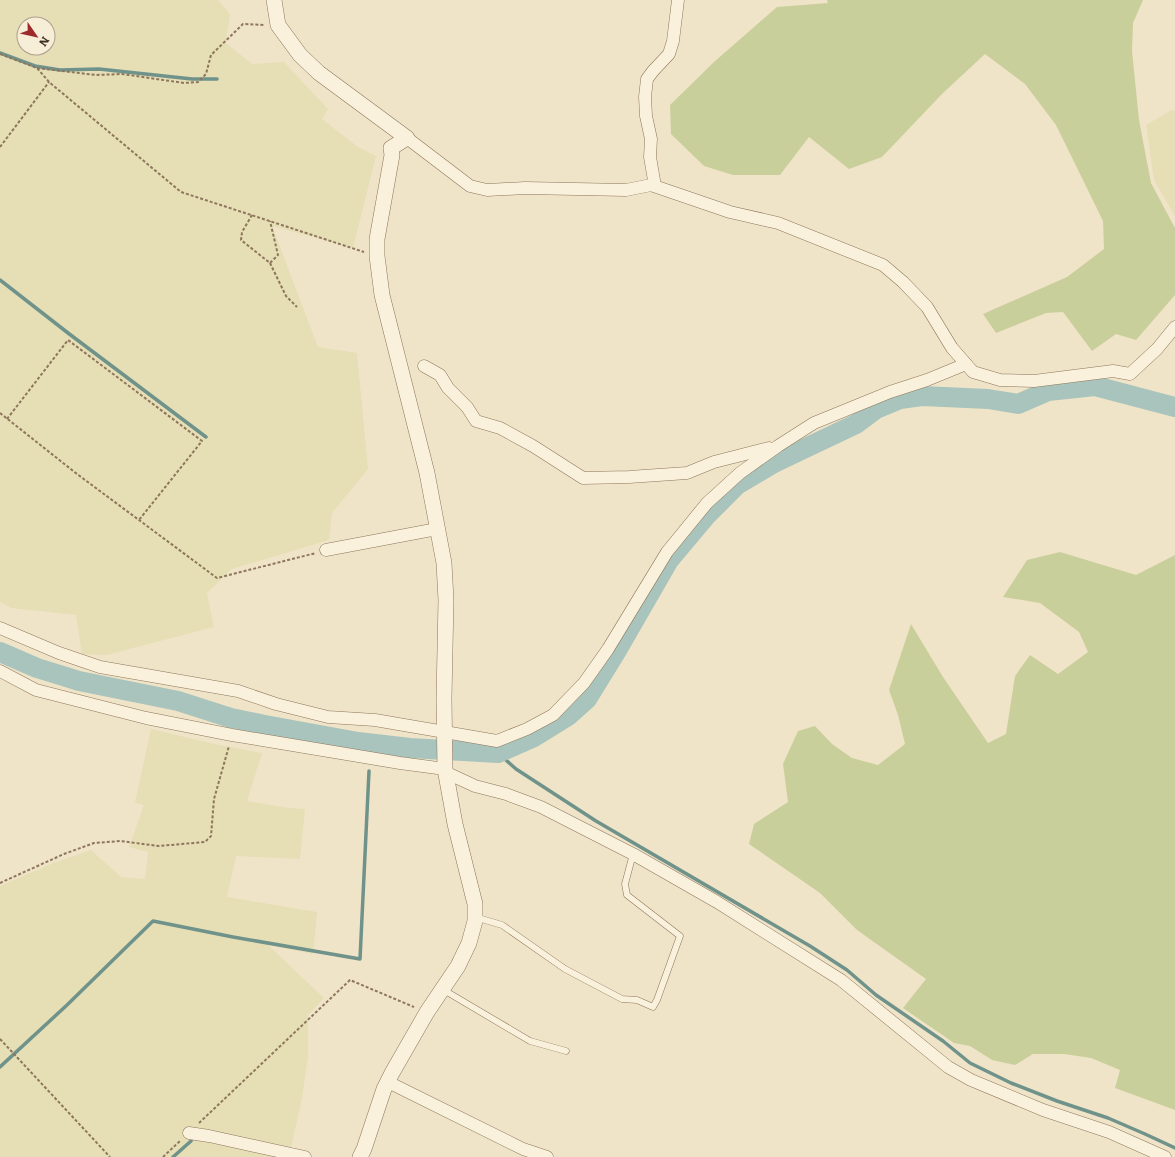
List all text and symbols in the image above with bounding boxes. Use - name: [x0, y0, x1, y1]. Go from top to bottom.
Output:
- north arrow: [16, 16, 56, 56]
- text: N: [36, 34, 54, 50]

